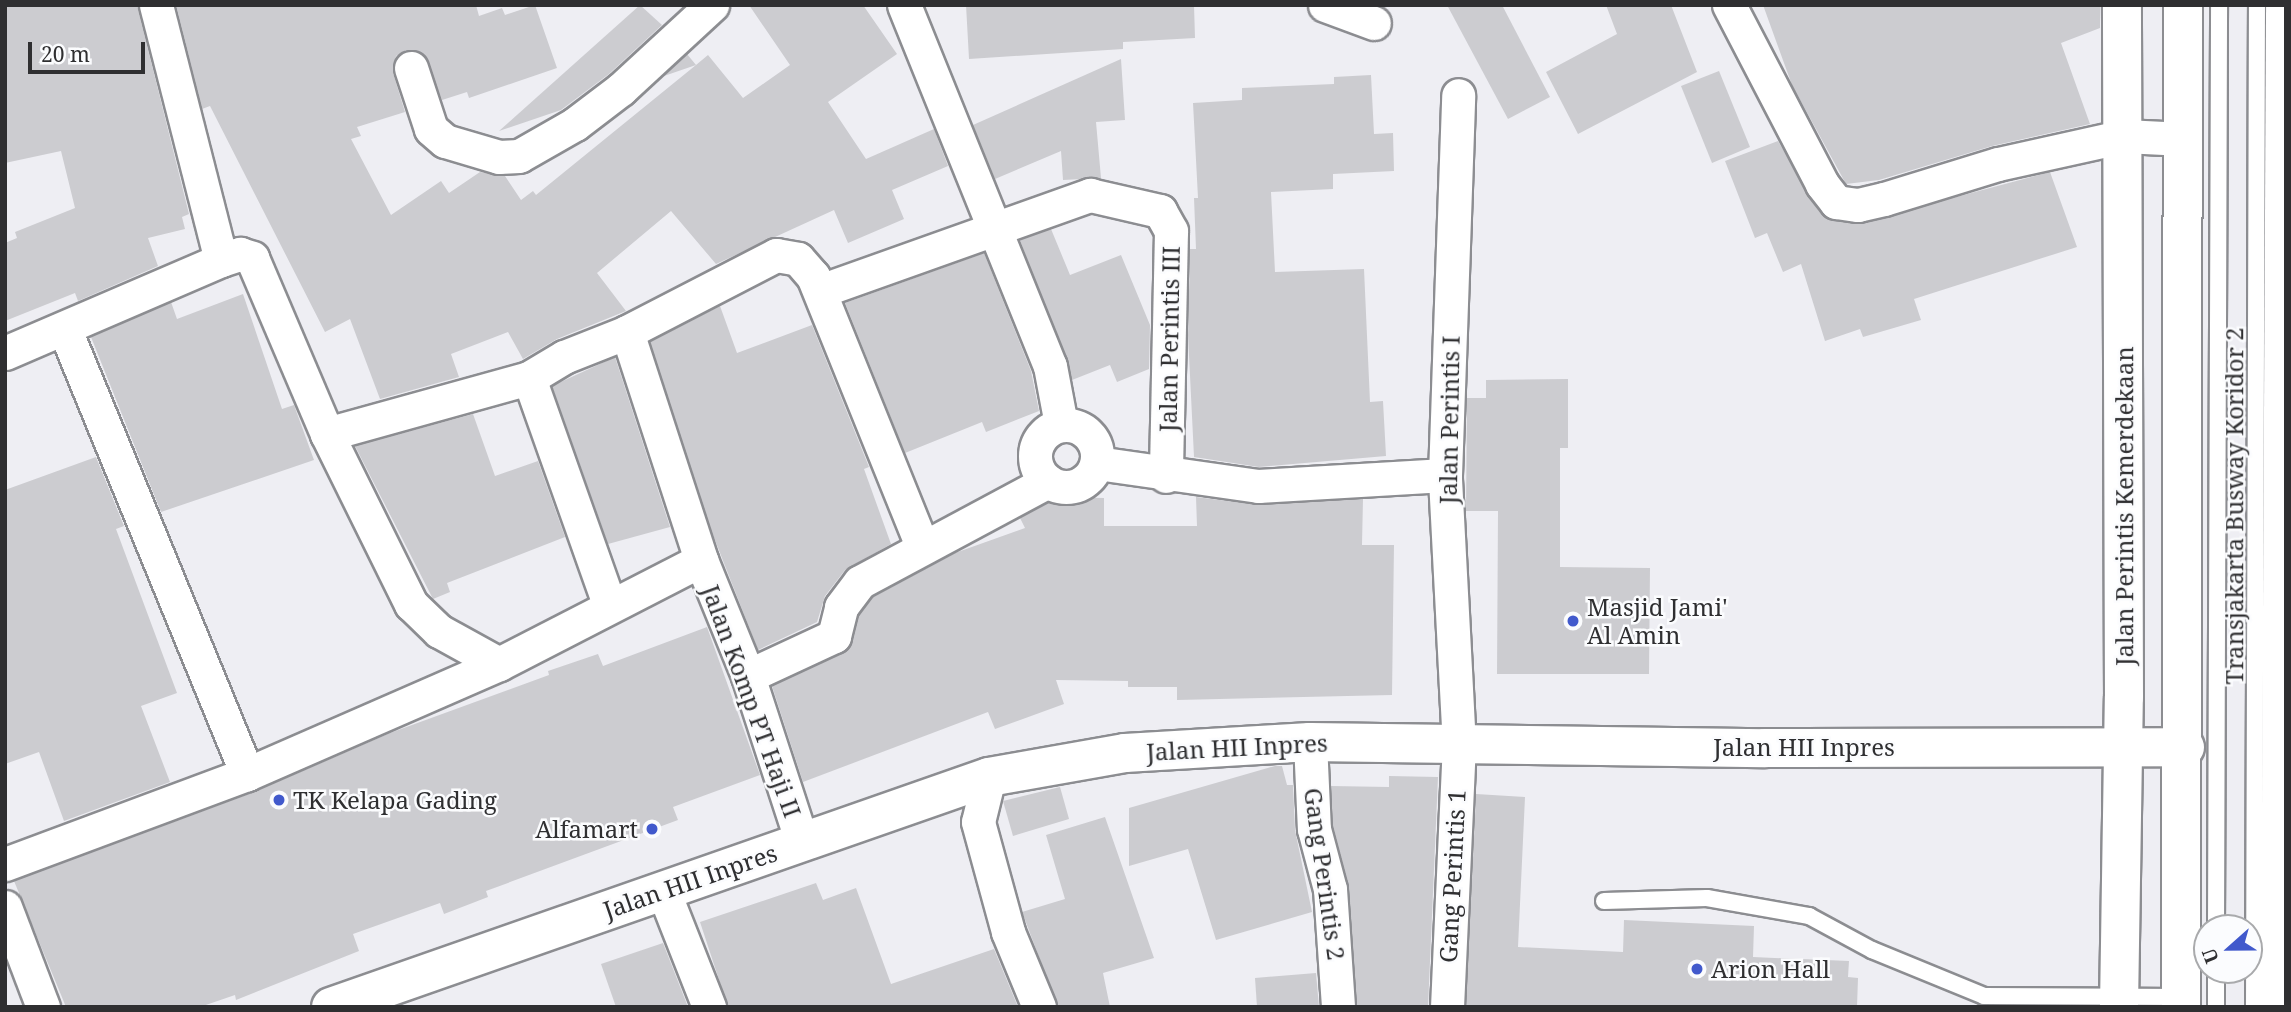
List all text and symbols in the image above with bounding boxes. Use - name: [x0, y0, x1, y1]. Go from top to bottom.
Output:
- scale bar: [32, 28, 149, 72]
- text: 20 m: [41, 40, 90, 68]
- street label: Jalan Perintis III: [1153, 246, 1185, 432]
- street label: Transjakarta Busway Koridor 2: [2220, 327, 2248, 685]
- street label: Jalan Perintis I: [1433, 335, 1465, 505]
- street label: Jalan Perintis Kemerdekaan: [2110, 346, 2138, 666]
- street label: Jalan Komp PT Haji II: [697, 581, 807, 821]
- place label: Masjid Jami' Al Amin: [1587, 593, 1727, 649]
- marker: Masjid Jami' Al Amin: [1565, 613, 1581, 629]
- street label: Jalan HII Inpres: [1146, 728, 1328, 766]
- street label: Jalan HII Inpres: [1713, 733, 1895, 761]
- place label: TK Kelapa Gading: [293, 786, 497, 814]
- street label: Gang Perintis 2: [1299, 786, 1351, 962]
- street label: Gang Perintis 1: [1433, 789, 1471, 963]
- marker: TK Kelapa Gading: [271, 792, 287, 808]
- place label: Alfamart: [535, 815, 638, 843]
- marker: Alfamart: [644, 821, 660, 837]
- street label: Jalan HII Inpres: [599, 838, 781, 924]
- north arrow: [2193, 914, 2263, 984]
- text: U: [2196, 945, 2225, 967]
- place label: Arion Hall: [1711, 955, 1830, 983]
- marker: Arion Hall: [1689, 961, 1705, 977]

